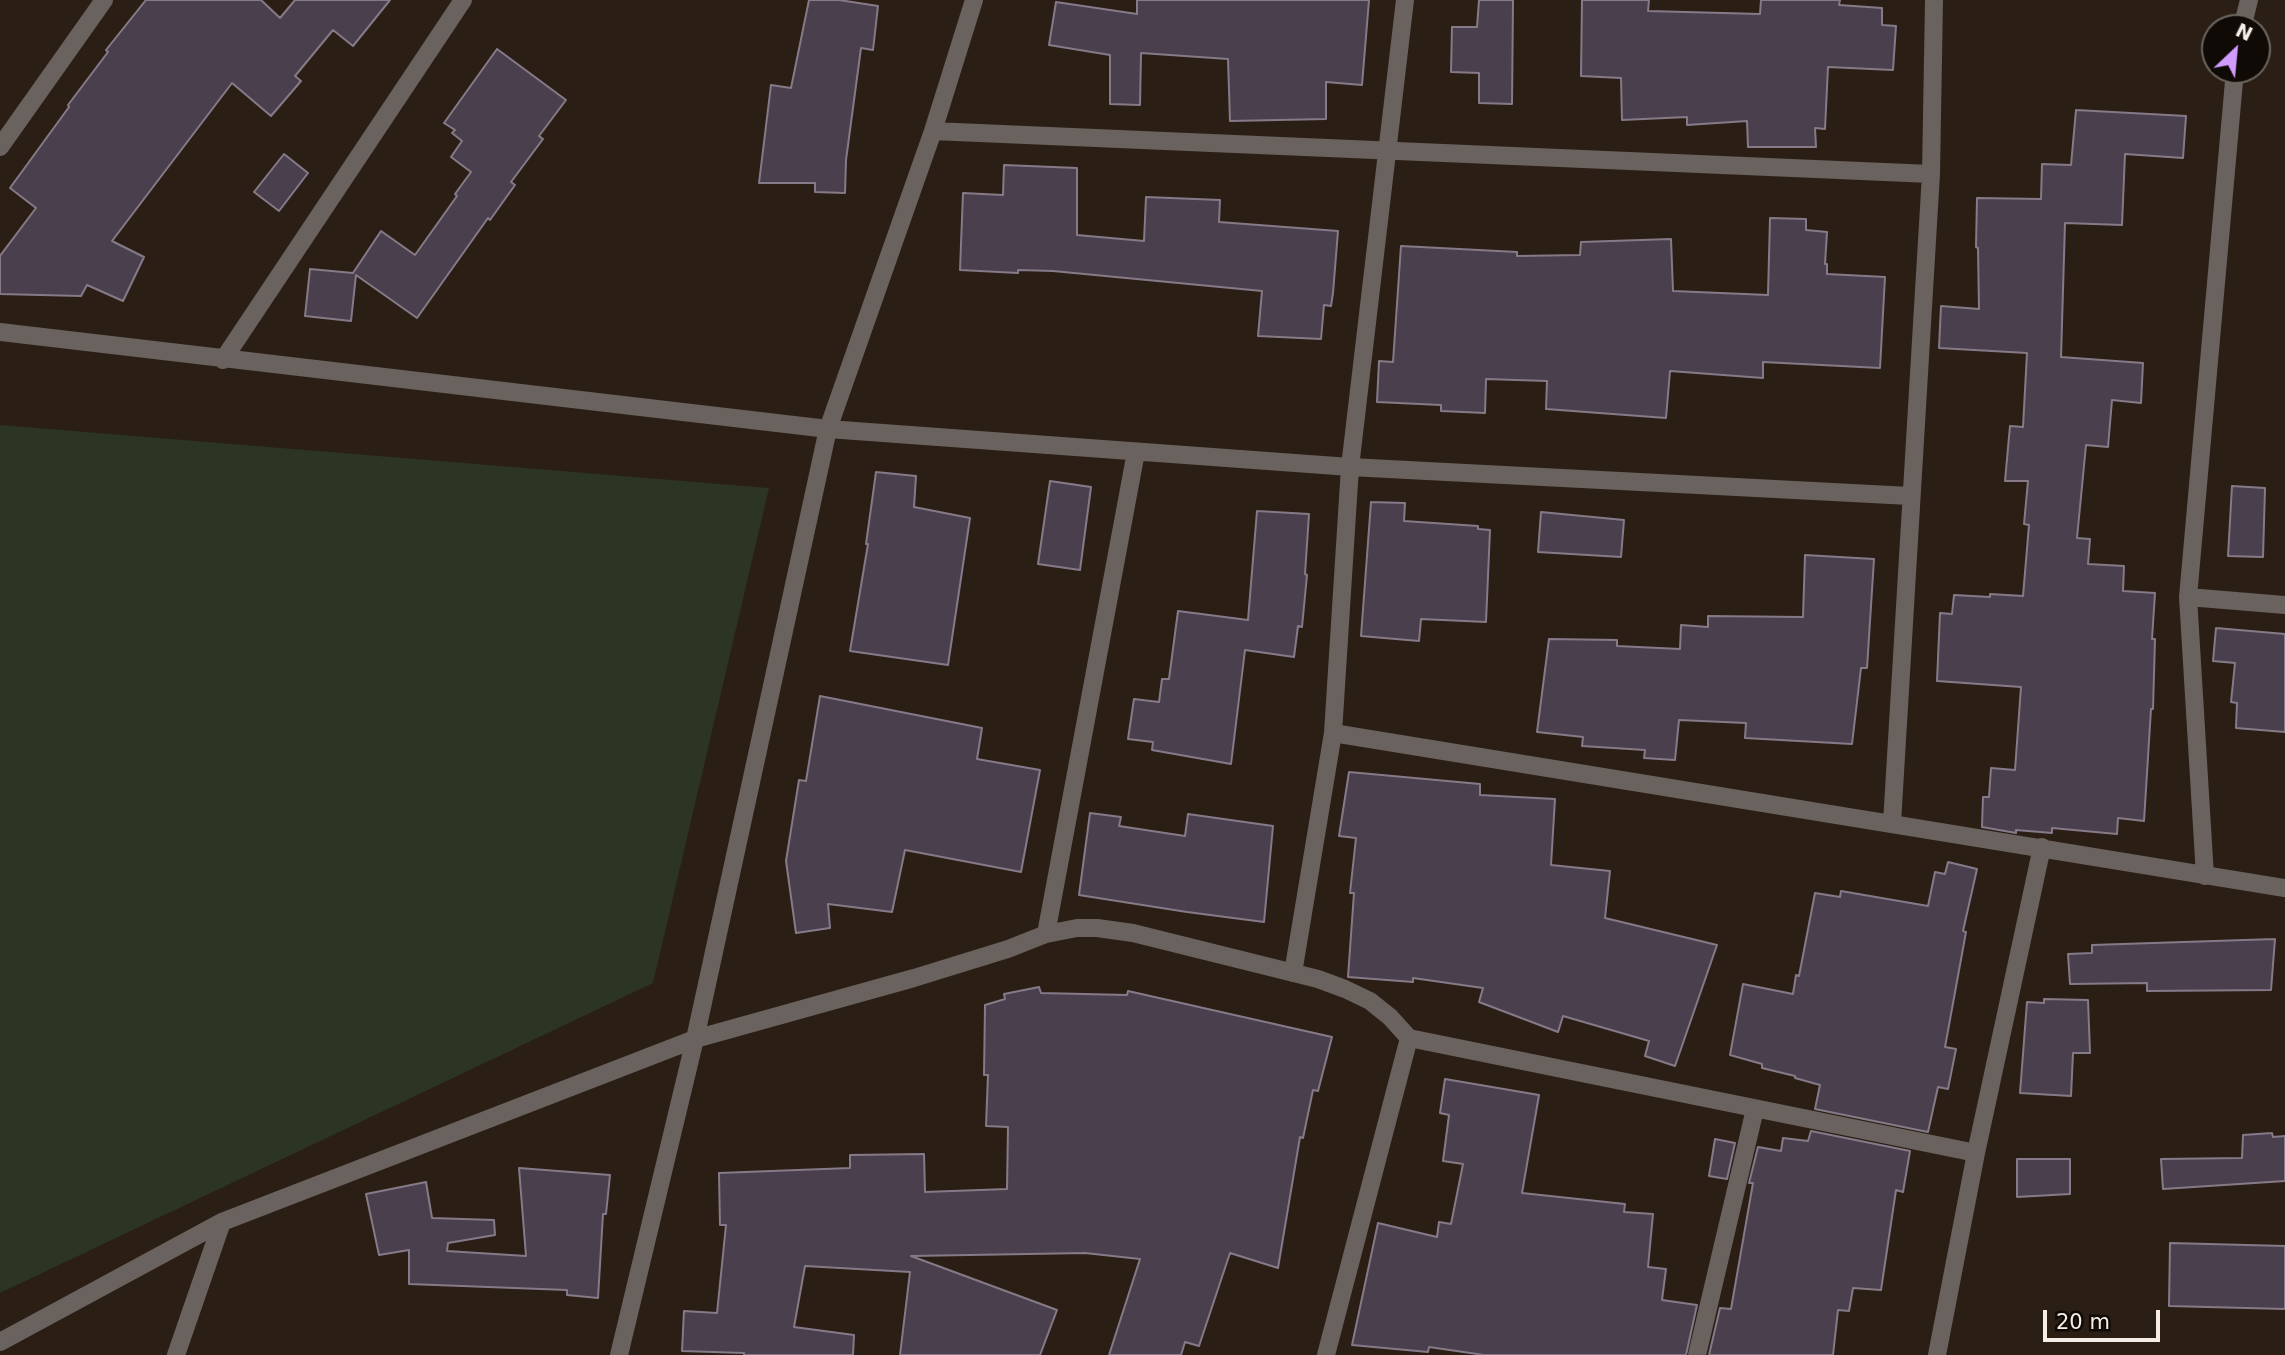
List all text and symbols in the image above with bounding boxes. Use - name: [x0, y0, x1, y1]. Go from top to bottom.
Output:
- north arrow: [2201, 14, 2271, 84]
- text: N: [2232, 19, 2256, 45]
- scale bar: [2047, 1296, 2164, 1340]
- text: 20 m: [2056, 1310, 2110, 1334]

